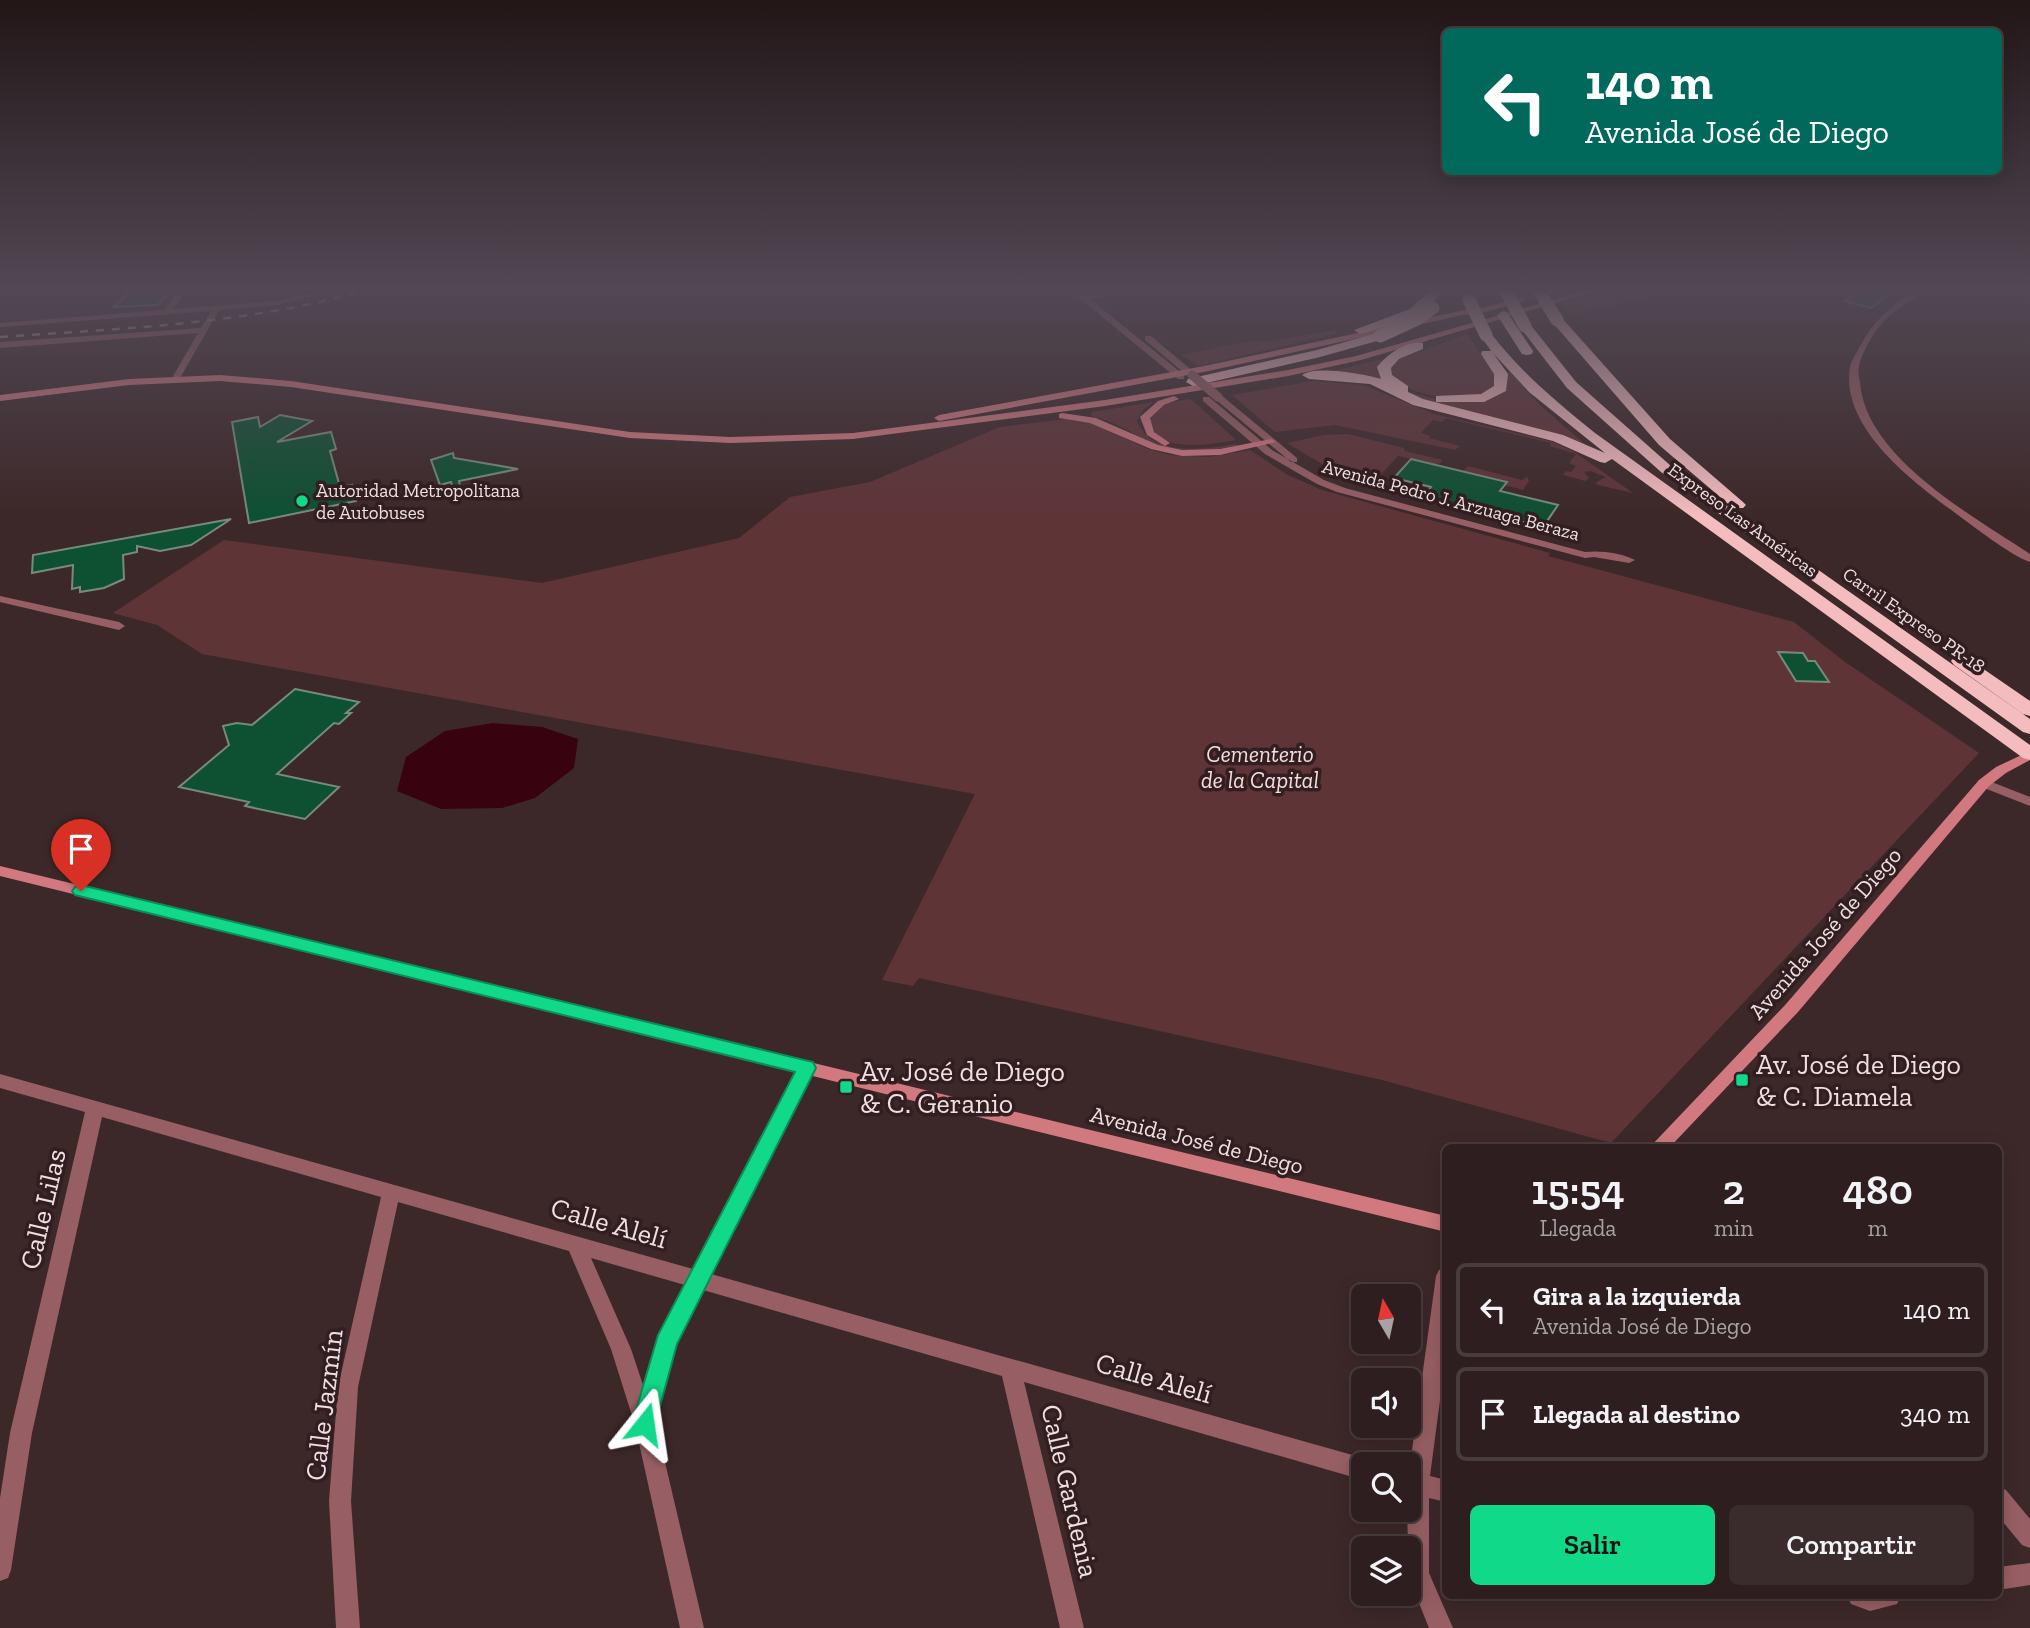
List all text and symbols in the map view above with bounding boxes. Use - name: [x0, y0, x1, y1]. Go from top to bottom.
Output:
- text: 140 m: [1585, 53, 1713, 112]
- icon: left: [1470, 56, 1561, 147]
- text: Avenida José de Diego: [1585, 113, 1889, 151]
- street label: Avenida Pedro J. Arzuaga Beraza: [1320, 455, 1582, 545]
- street label: Expreso Las Américas: [1664, 458, 1822, 582]
- place label: Autoridad Metropolitana de Autobuses: [316, 479, 520, 524]
- marker: Autoridad Metropolitana de Autobuses: [294, 493, 310, 509]
- street label: Carril Expreso PR-18: [1838, 562, 1990, 678]
- park label: Cementerio de la Capital: [1201, 740, 1319, 794]
- pin: [51, 819, 111, 891]
- icon: arrive: [62, 830, 100, 868]
- street label: Avenida José de Diego: [1743, 841, 1907, 1025]
- place label: Av. José de Diego & C. Diamela: [1756, 1048, 1961, 1113]
- place label: Av. José de Diego & C. Geranio: [860, 1055, 1065, 1120]
- marker: Av. José de Diego & C. Diamela: [1734, 1072, 1750, 1088]
- marker: Av. José de Diego & C. Geranio: [838, 1079, 854, 1095]
- street label: Avenida José de Diego: [1088, 1100, 1306, 1180]
- street label: Calle Lilas: [13, 1146, 73, 1272]
- text: 15:54: [1531, 1164, 1625, 1215]
- text: 2: [1723, 1164, 1745, 1215]
- text: 480: [1843, 1164, 1913, 1215]
- street label: Calle Alelí: [547, 1191, 671, 1255]
- text: Llegada: [1540, 1214, 1616, 1242]
- text: min: [1714, 1214, 1753, 1242]
- text: m: [1868, 1214, 1888, 1242]
- text: Gira a la izquierda: [1533, 1280, 1741, 1312]
- north arrow: [1351, 1284, 1421, 1354]
- map controls: [1351, 1284, 1421, 1606]
- icon: left: [1474, 1291, 1512, 1329]
- text: 140 m: [1903, 1294, 1970, 1326]
- text: Avenida José de Diego: [1533, 1312, 1751, 1340]
- street label: Calle Jazmín: [298, 1328, 350, 1482]
- street label: Calle Alelí: [1092, 1346, 1216, 1410]
- button: sound: [1351, 1368, 1421, 1438]
- position arrow: [608, 1387, 682, 1461]
- icon: arrive: [1474, 1395, 1512, 1433]
- text: Llegada al destino: [1533, 1398, 1740, 1430]
- text: 340 m: [1900, 1398, 1970, 1430]
- street label: Calle Gardenia: [1034, 1401, 1106, 1581]
- button: search: [1351, 1452, 1421, 1522]
- button: Salir: [1470, 1505, 1715, 1585]
- button: Compartir: [1729, 1505, 1974, 1585]
- button: layers: [1351, 1536, 1421, 1606]

